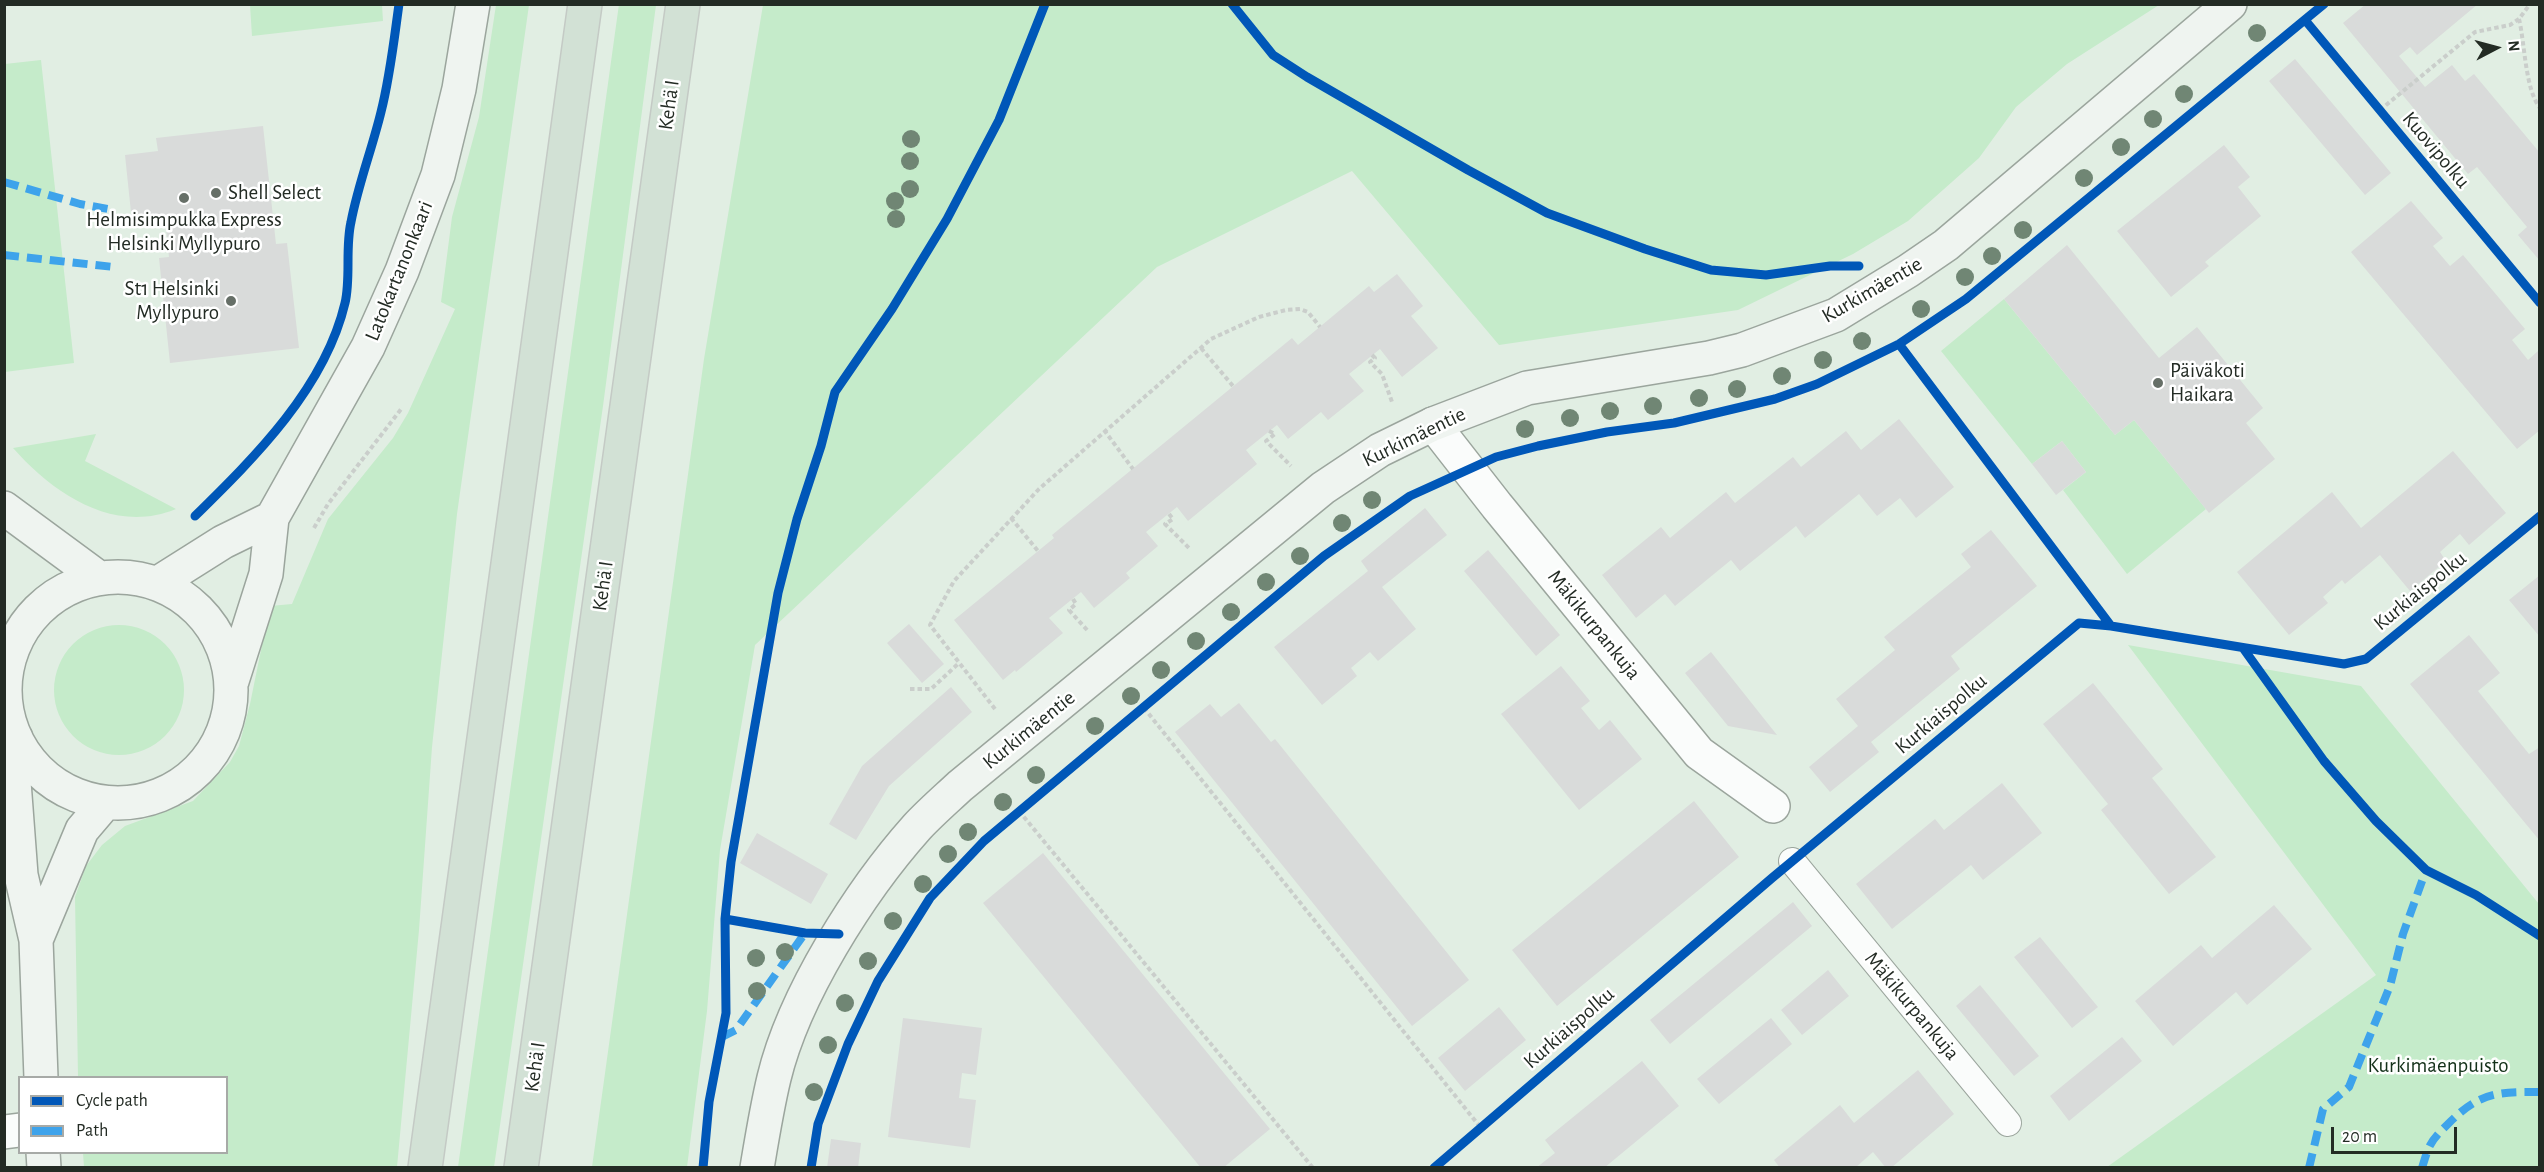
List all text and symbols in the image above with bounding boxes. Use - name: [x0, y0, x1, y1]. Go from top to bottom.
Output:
- north arrow: [2466, 18, 2526, 78]
- text: N: [2505, 40, 2522, 52]
- street label: Kehä I: [653, 78, 685, 132]
- street label: Kuovipolku: [2397, 107, 2475, 193]
- place label: Shell Select: [228, 180, 321, 206]
- marker: Shell Select: [209, 186, 223, 200]
- marker: Helmisimpukka Express Helsinki Myllypuro: [177, 191, 191, 205]
- street label: Latokartanonkaari: [359, 197, 439, 345]
- place label: Helmisimpukka Express Helsinki Myllypuro: [86, 207, 282, 257]
- street label: Kurkimäentie: [1817, 251, 1927, 329]
- place label: St1 Helsinki Myllypuro: [125, 276, 219, 326]
- marker: St1 Helsinki Myllypuro: [224, 294, 238, 308]
- place label: Päiväkoti Haikara: [2170, 358, 2245, 408]
- marker: Päiväkoti Haikara: [2151, 376, 2165, 390]
- street label: Kurkimäentie: [1358, 401, 1470, 473]
- street label: Kurkiaispolku: [2368, 546, 2472, 636]
- street label: Kehä I: [587, 559, 619, 613]
- street label: Mäkikurpankuja: [1542, 565, 1646, 685]
- street label: Kurkiaispolku: [1890, 668, 1992, 760]
- street label: Kurkimäentie: [978, 685, 1080, 775]
- street label: Mäkikurpankuja: [1859, 947, 1965, 1065]
- street label: Kurkiaispolku: [1518, 982, 1620, 1074]
- street label: Kehä I: [519, 1040, 551, 1094]
- park label: Kurkimäenpuisto: [2367, 1053, 2509, 1079]
- legend: [18, 1076, 228, 1154]
- text: Cycle path: [76, 1092, 148, 1110]
- scale bar: [2334, 1115, 2460, 1153]
- text: Path: [76, 1122, 108, 1140]
- text: 20 m: [2342, 1128, 2377, 1146]

